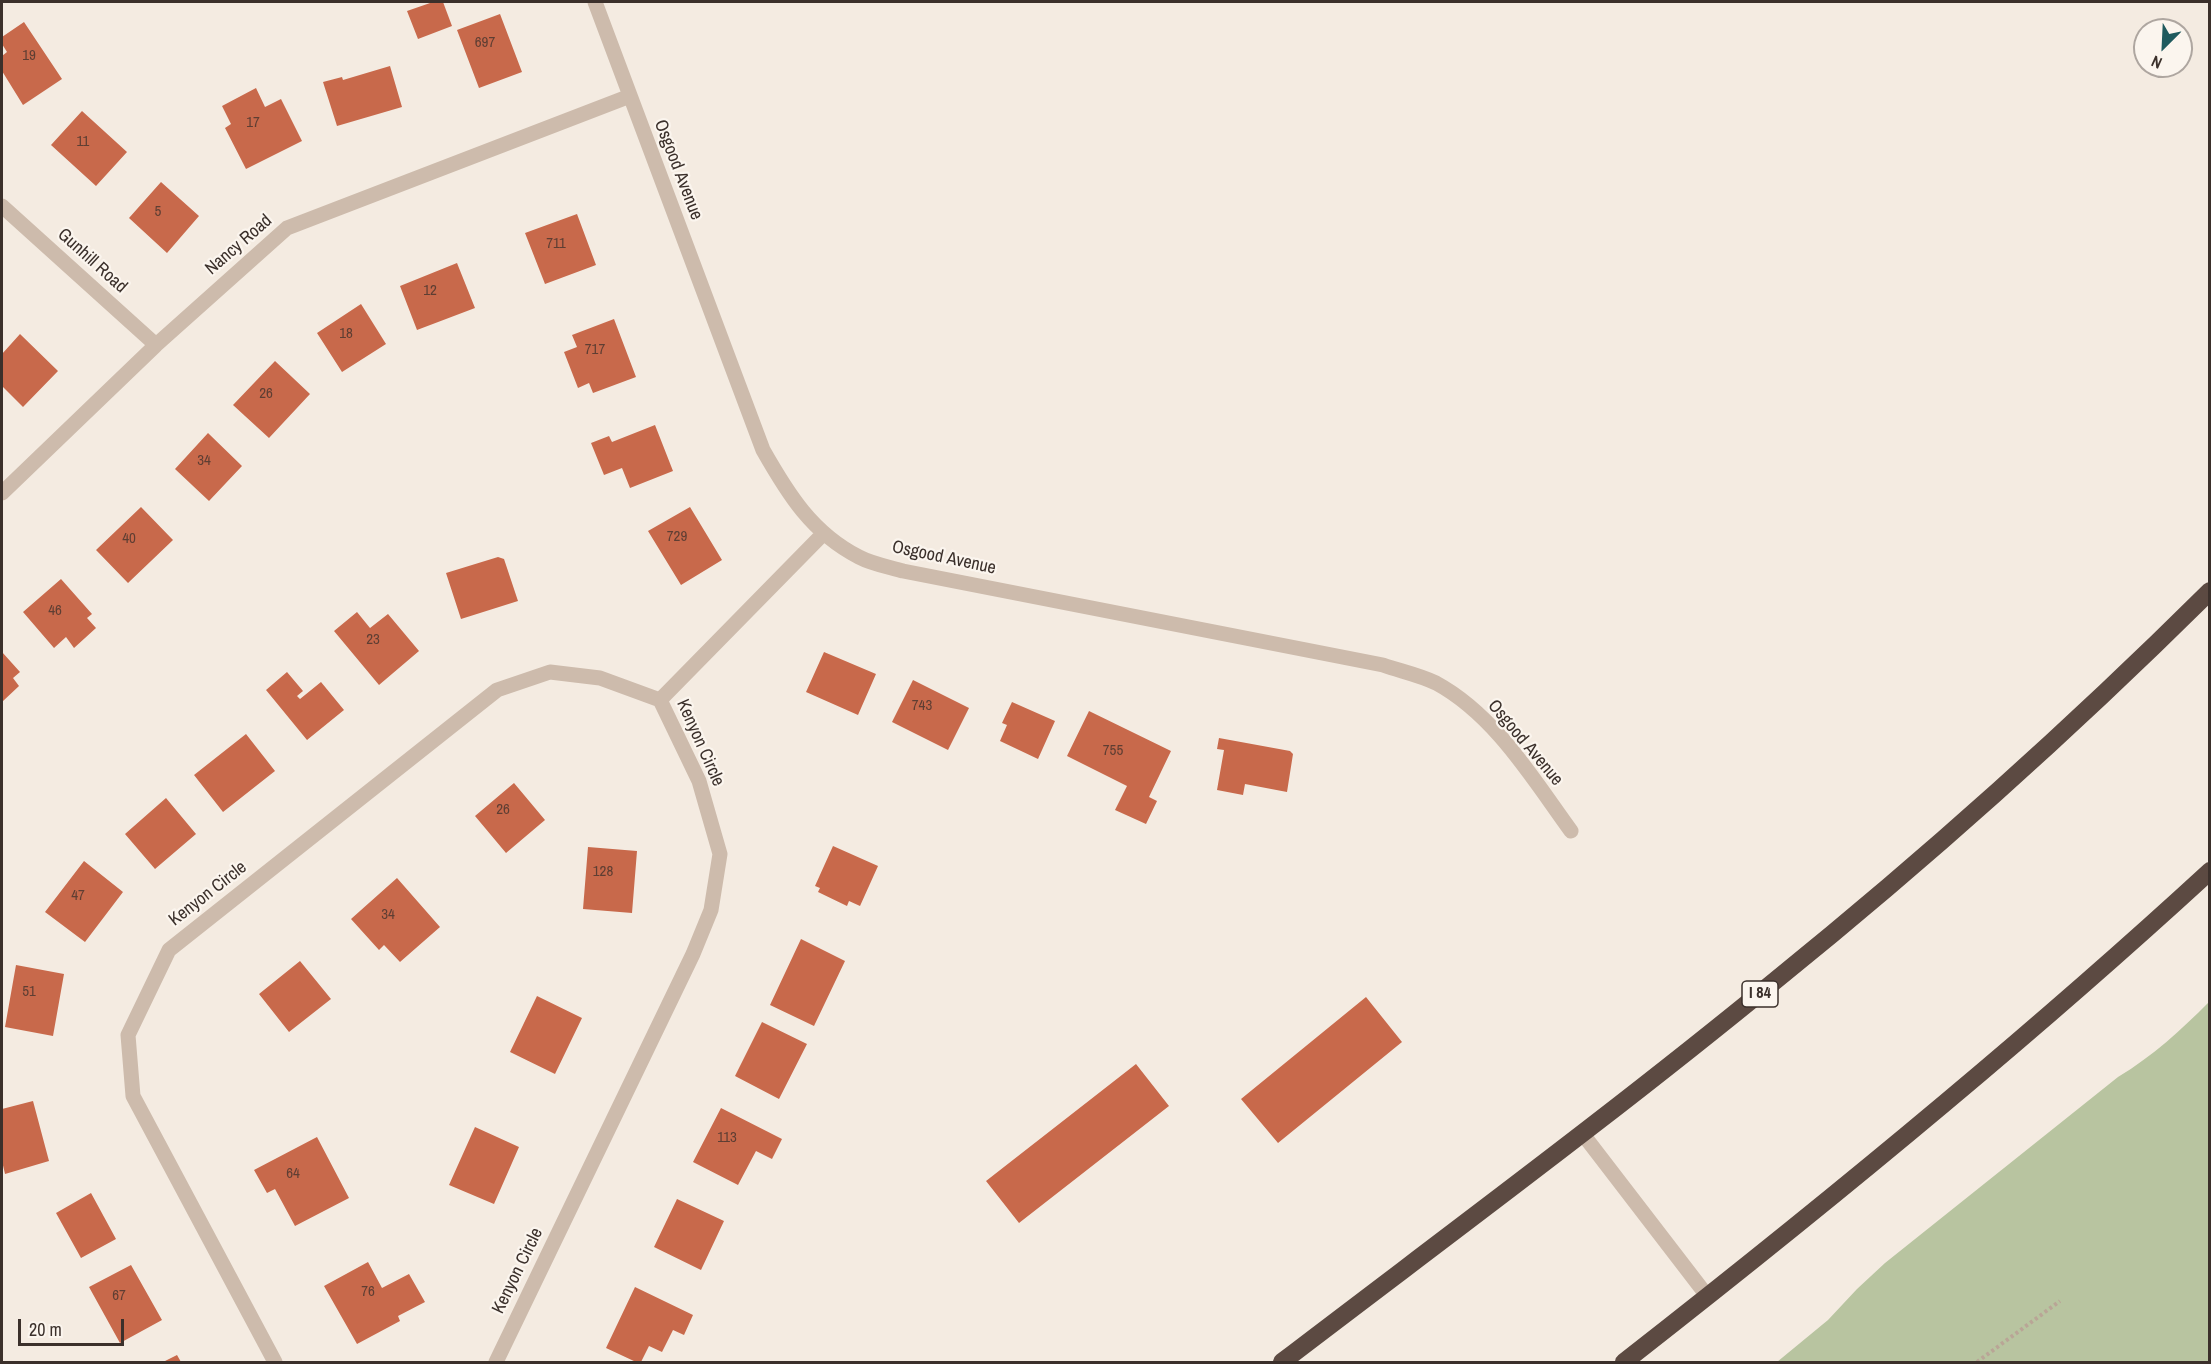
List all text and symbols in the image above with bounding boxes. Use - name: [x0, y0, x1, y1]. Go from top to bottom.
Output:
- north arrow: [2133, 18, 2193, 78]
- house number: 697: [475, 34, 495, 52]
- house number: 19: [22, 47, 36, 65]
- text: N: [2148, 51, 2165, 75]
- house number: 17: [246, 114, 260, 132]
- street label: Osgood Avenue: [649, 117, 707, 223]
- house number: 11: [77, 133, 89, 151]
- house number: 5: [155, 203, 161, 221]
- street label: Nancy Road: [201, 210, 277, 280]
- street label: Gunhill Road: [53, 224, 131, 298]
- house number: 711: [546, 235, 566, 253]
- house number: 12: [423, 282, 437, 300]
- house number: 18: [339, 325, 353, 343]
- house number: 717: [585, 341, 605, 359]
- house number: 26: [259, 385, 273, 403]
- house number: 34: [197, 452, 211, 470]
- house number: 729: [667, 528, 687, 546]
- house number: 40: [122, 530, 136, 548]
- street label: Osgood Avenue: [890, 536, 998, 580]
- house number: 46: [48, 602, 62, 620]
- house number: 23: [366, 631, 380, 649]
- street label: Kenyon Circle: [671, 696, 729, 790]
- street label: Osgood Avenue: [1483, 696, 1567, 790]
- house number: 743: [912, 697, 932, 715]
- house number: 755: [1103, 742, 1123, 760]
- house number: 26: [496, 801, 510, 819]
- street label: Kenyon Circle: [165, 857, 251, 931]
- house number: 128: [593, 863, 613, 881]
- house number: 47: [71, 887, 85, 905]
- house number: 34: [381, 906, 395, 924]
- road number: I 84: [1742, 981, 1778, 1007]
- house number: 51: [22, 983, 36, 1001]
- house number: 113: [717, 1129, 737, 1147]
- house number: 64: [286, 1165, 300, 1183]
- street label: Kenyon Circle: [488, 1225, 548, 1317]
- house number: 76: [361, 1283, 375, 1301]
- house number: 67: [112, 1287, 126, 1305]
- scale bar: [21, 1307, 128, 1345]
- text: 20 m: [29, 1317, 62, 1342]

